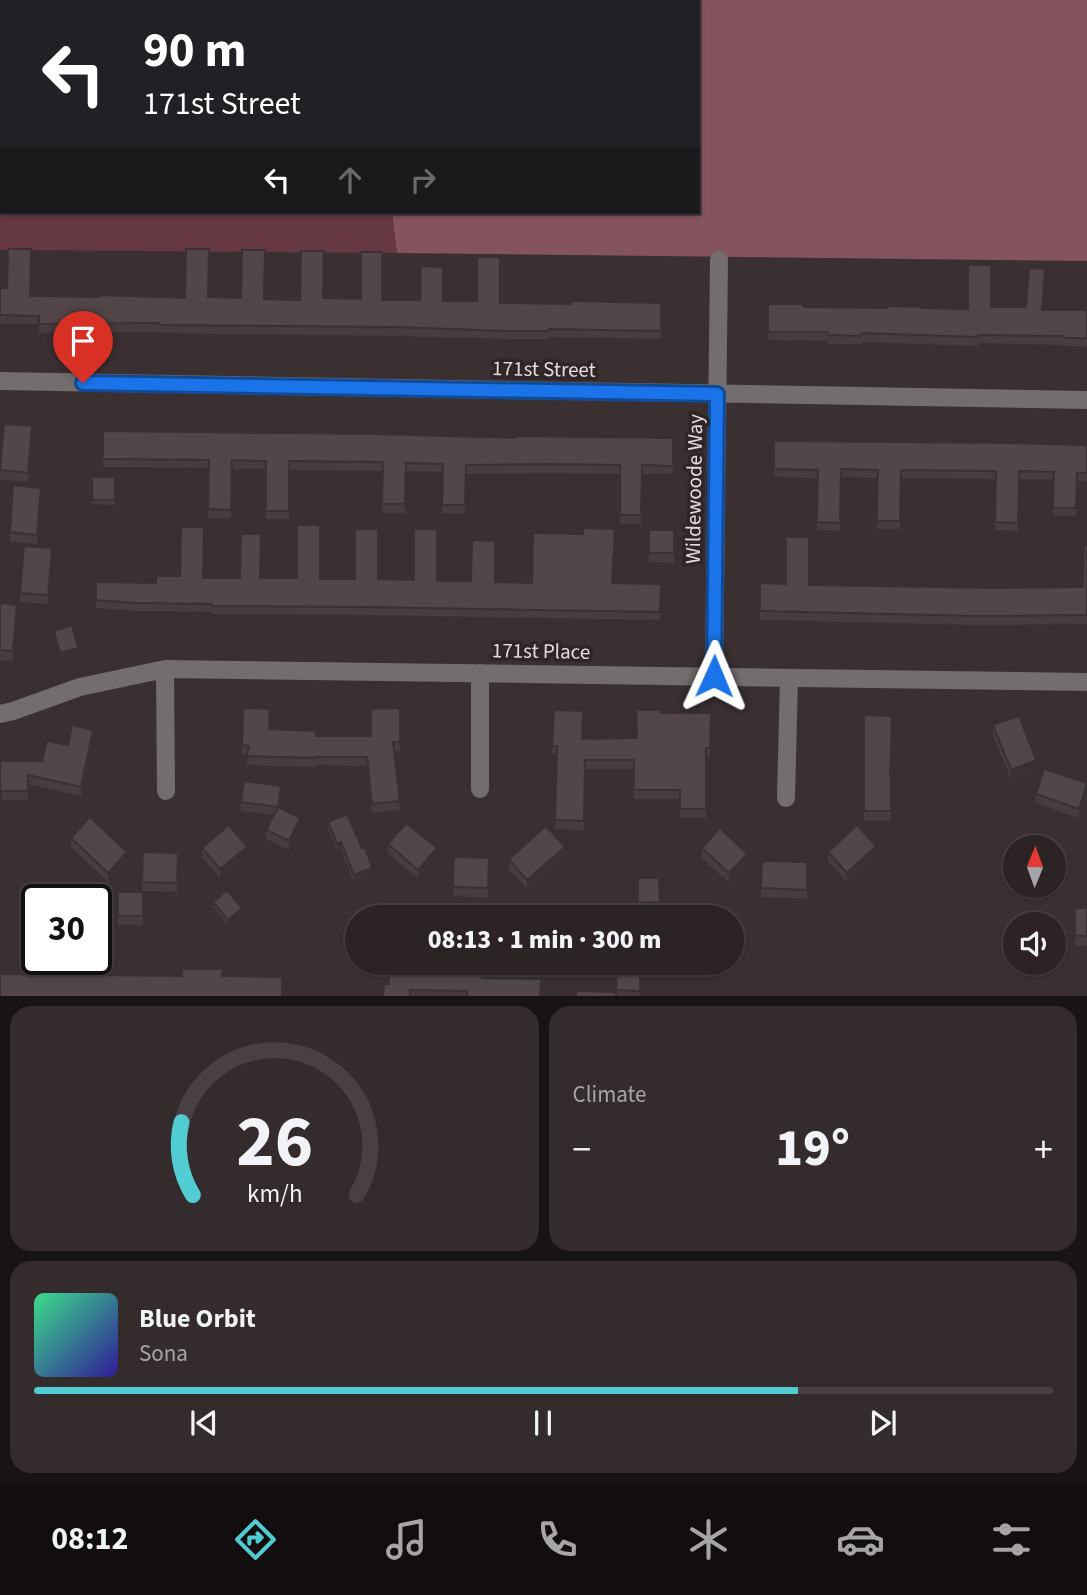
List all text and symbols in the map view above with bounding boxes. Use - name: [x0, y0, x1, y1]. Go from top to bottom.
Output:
- text: 90 m: [143, 16, 247, 86]
- icon: left: [28, 28, 119, 119]
- text: 171st Street: [143, 81, 301, 127]
- icon: left: [258, 161, 296, 199]
- icon: ahead: [331, 161, 369, 199]
- icon: right: [404, 161, 442, 199]
- pin: [53, 311, 113, 383]
- icon: arrive: [64, 322, 102, 360]
- street label: 171st Street: [492, 353, 596, 385]
- street label: Wildewoode Way: [678, 414, 710, 564]
- street label: 171st Place: [492, 635, 590, 667]
- position arrow: [677, 639, 751, 713]
- north arrow: [1003, 835, 1066, 898]
- map controls: [1003, 835, 1066, 975]
- speed limit sign: 30: [21, 884, 112, 975]
- button: sound: [1003, 912, 1066, 975]
- text: 08:13 · 1 min · 300 m: [428, 921, 661, 958]
- text: Climate: [573, 1078, 646, 1111]
- text: 26: [236, 1090, 313, 1194]
- text: 19°: [775, 1112, 850, 1186]
- text: −: [573, 1123, 591, 1177]
- text: +: [1034, 1123, 1053, 1177]
- text: km/h: [247, 1175, 302, 1211]
- text: Blue Orbit: [139, 1300, 256, 1337]
- text: Sona: [139, 1337, 188, 1370]
- icon: previous: [185, 1404, 223, 1442]
- icon: pause: [524, 1404, 562, 1442]
- icon: next: [864, 1404, 902, 1442]
- icon: directions: [231, 1515, 280, 1564]
- icon: music: [382, 1515, 431, 1564]
- icon: phone: [533, 1515, 582, 1564]
- icon: climate: [684, 1515, 733, 1564]
- icon: car: [836, 1515, 885, 1564]
- icon: filters: [987, 1515, 1036, 1564]
- text: 08:12: [51, 1516, 128, 1562]

